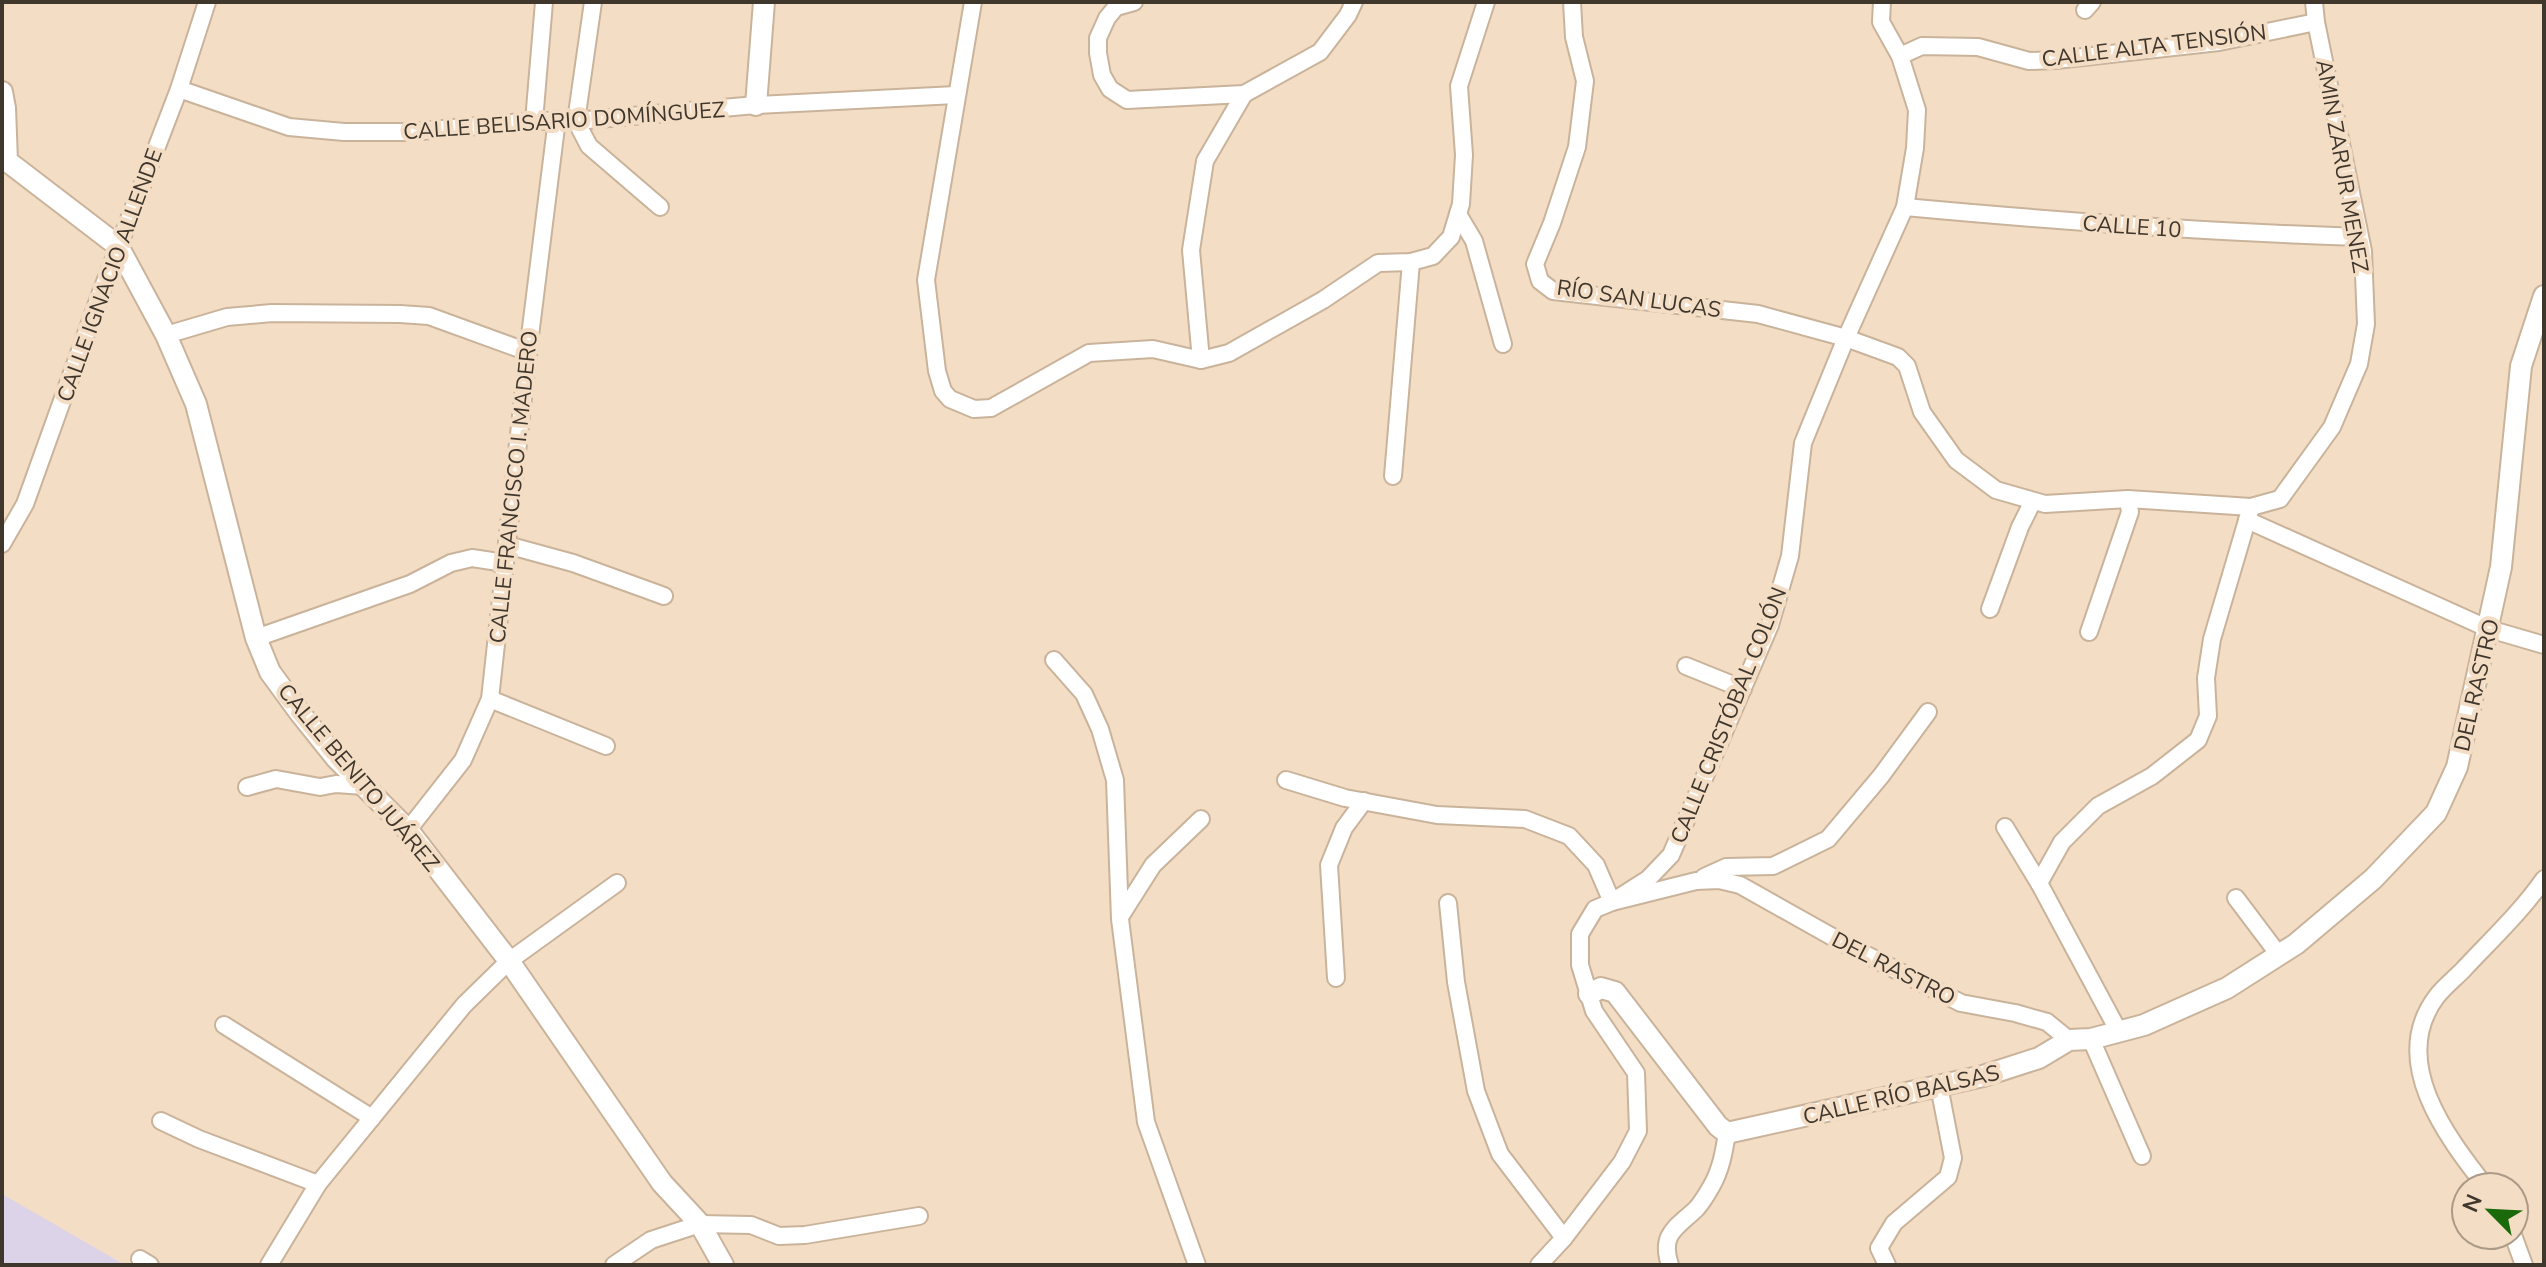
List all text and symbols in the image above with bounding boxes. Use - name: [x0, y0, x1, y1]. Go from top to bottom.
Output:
- street label: CALLE ALTA TENSIÓN: [2040, 17, 2268, 75]
- street label: AMIN ZARUR MENEZ: [2308, 57, 2376, 275]
- street label: CALLE BELISARIO DOMÍNGUEZ: [402, 95, 726, 147]
- street label: CALLE IGNACIO ALLENDE: [50, 144, 170, 406]
- street label: CALLE 10: [2081, 209, 2182, 245]
- street label: RÍO SAN LUCAS: [1555, 273, 1723, 325]
- street label: CALLE FRANCISCO I. MADERO: [483, 329, 545, 645]
- street label: CALLE CRISTÓBAL COLÓN: [1664, 583, 1794, 848]
- street label: DEL RASTRO: [2447, 616, 2507, 754]
- street label: CALLE BENITO JUÁREZ: [271, 677, 446, 878]
- street label: DEL RASTRO: [1827, 925, 1961, 1013]
- street label: CALLE RÍO BALSAS: [1800, 1058, 2002, 1132]
- north arrow: [2450, 1171, 2530, 1251]
- text: N: [2456, 1190, 2490, 1217]

